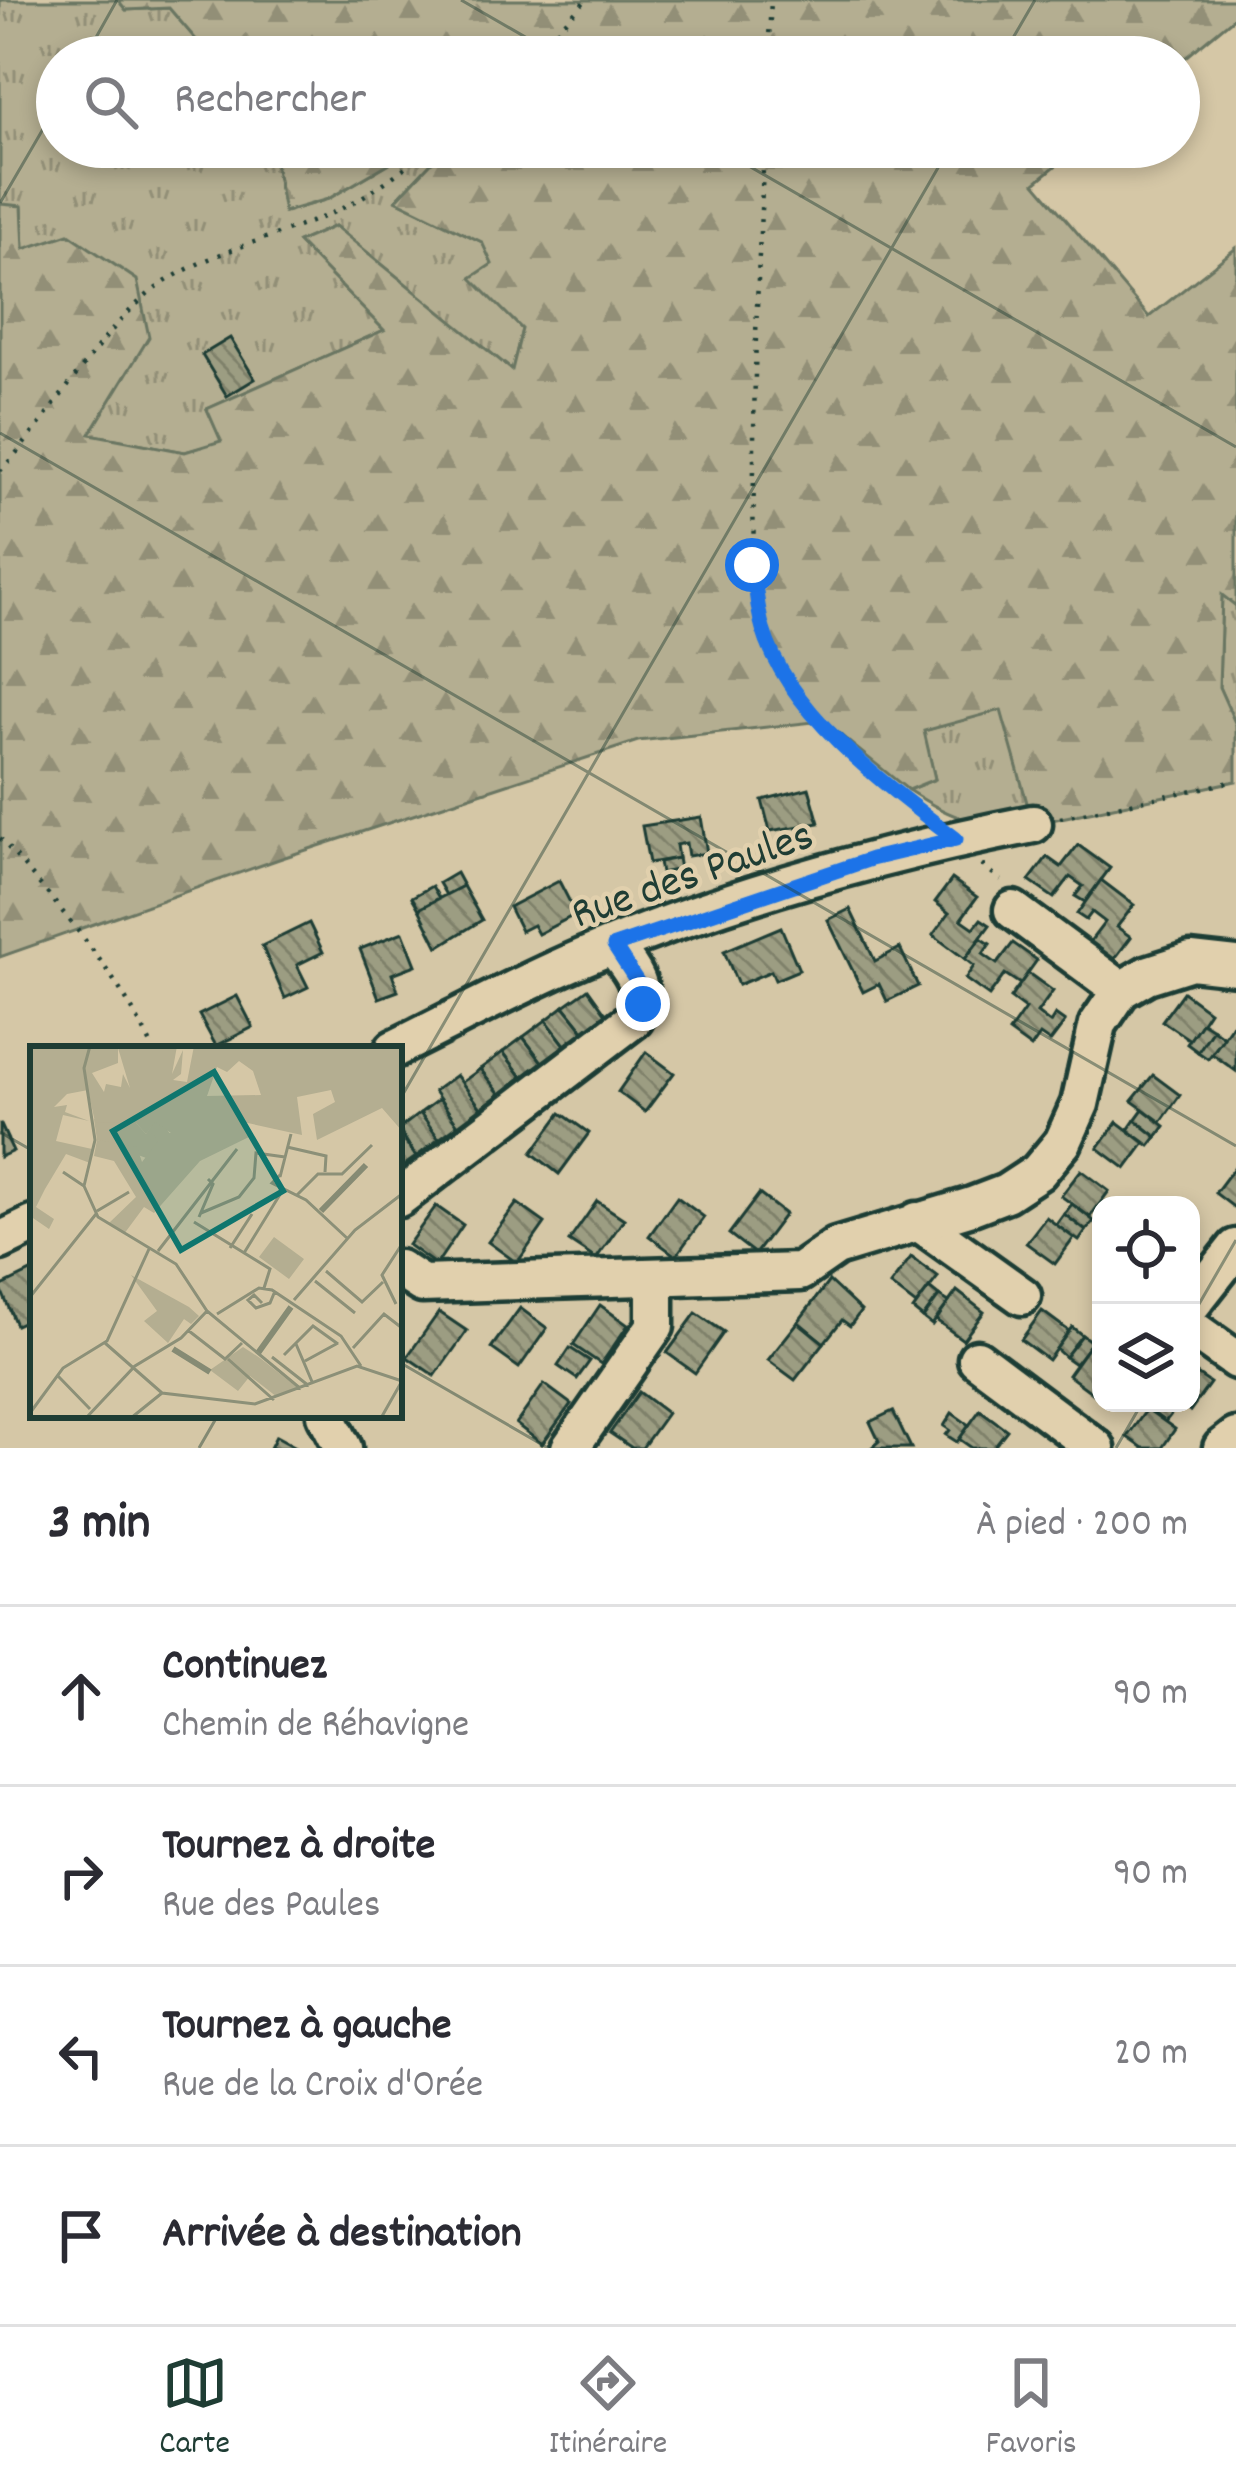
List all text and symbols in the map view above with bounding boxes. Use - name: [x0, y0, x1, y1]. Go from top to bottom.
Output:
- search box: [36, 36, 1200, 168]
- icon: search: [78, 69, 144, 135]
- text: Rechercher: [174, 70, 366, 134]
- route start: [725, 538, 779, 592]
- street label: Rue des Paules: [564, 806, 823, 949]
- route end: [616, 977, 670, 1031]
- inset map: [30, 1046, 402, 1418]
- map controls: [1092, 1196, 1200, 1412]
- button: locate: [1092, 1196, 1200, 1304]
- button: layers: [1092, 1304, 1200, 1412]
- text: 3 min: [48, 1490, 150, 1562]
- text: À pied · 200 m: [976, 1499, 1188, 1554]
- text: Continuez: [162, 1636, 327, 1700]
- icon: ahead: [48, 1663, 114, 1729]
- text: 90 m: [1113, 1668, 1188, 1723]
- text: Chemin de Réhavigne: [162, 1700, 469, 1755]
- text: Tournez à droite: [162, 1816, 435, 1880]
- icon: right: [48, 1843, 114, 1909]
- text: 90 m: [1113, 1848, 1188, 1903]
- text: Rue des Paules: [162, 1880, 380, 1935]
- text: Tournez à gauche: [162, 1996, 452, 2060]
- icon: left: [48, 2023, 114, 2089]
- text: 20 m: [1114, 2028, 1188, 2083]
- text: Rue de la Croix d'Orée: [162, 2060, 483, 2115]
- icon: arrive: [48, 2203, 114, 2269]
- text: Arrivée à destination: [162, 2204, 521, 2268]
- tab: Carte: [159, 2350, 230, 2469]
- tab: Itinéraire: [549, 2350, 667, 2469]
- tab: Favoris: [986, 2350, 1077, 2469]

